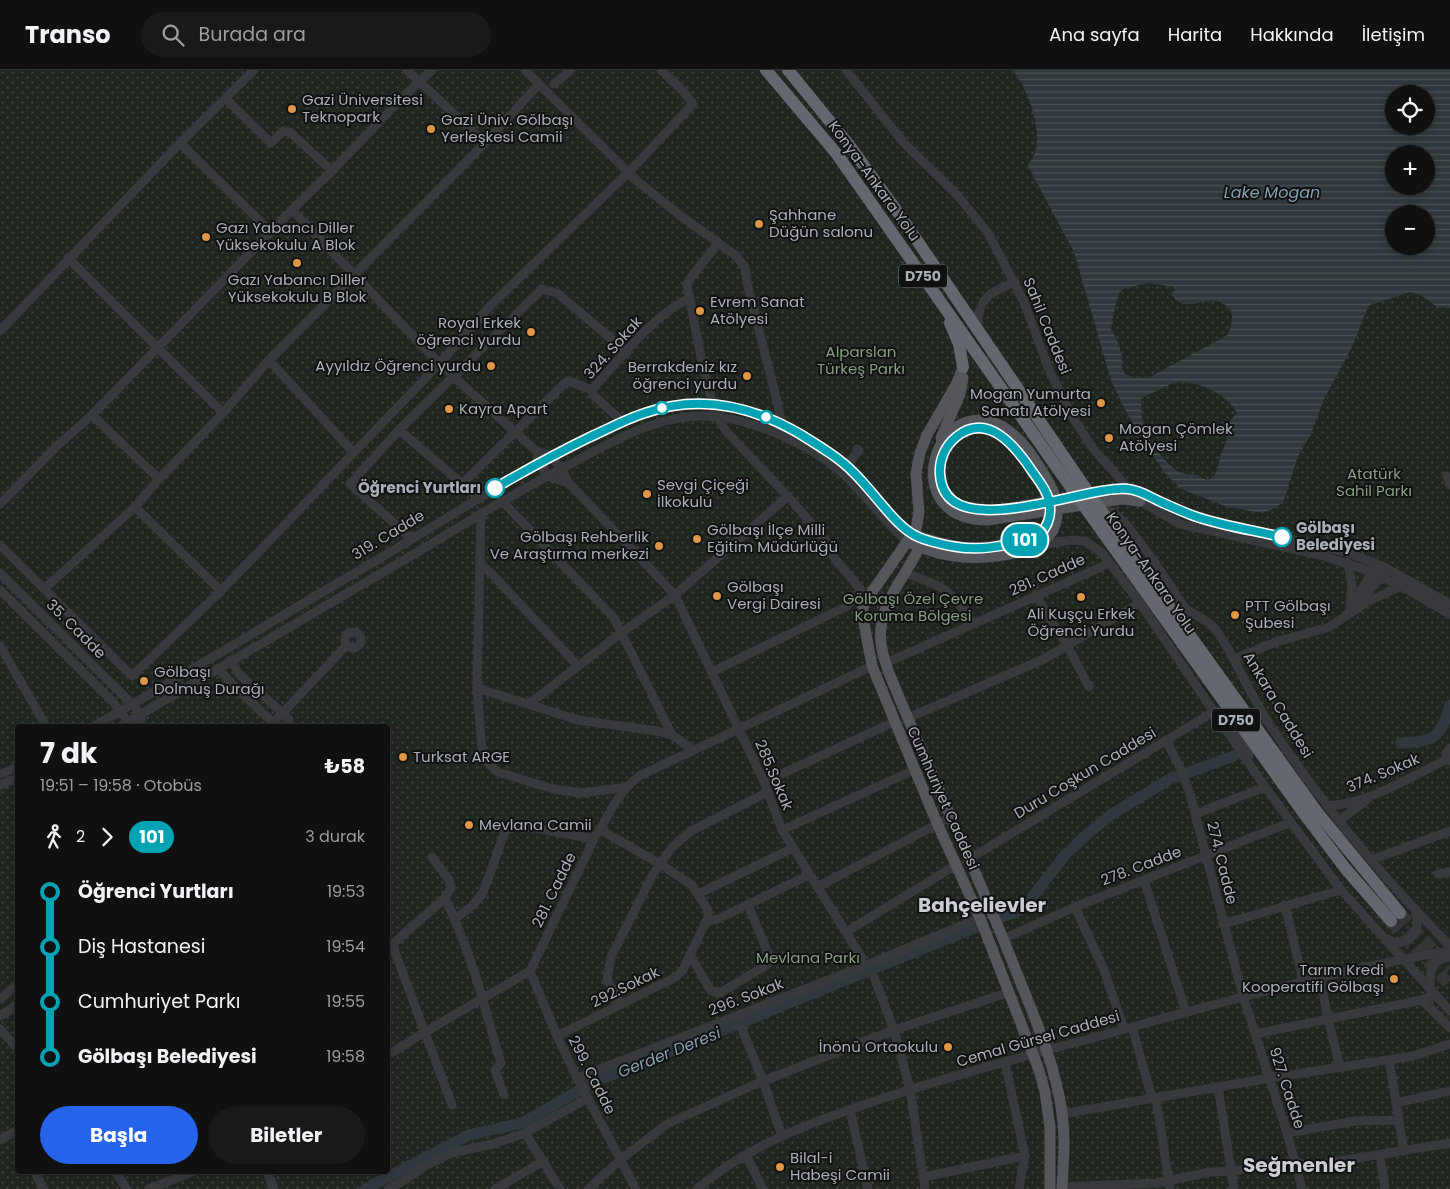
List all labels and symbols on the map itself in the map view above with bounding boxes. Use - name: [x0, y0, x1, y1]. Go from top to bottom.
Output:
- place label: Gazi Üniversitesi Teknopark: [302, 89, 423, 127]
- marker: Gazi Üniversitesi Teknopark: [286, 103, 298, 115]
- place label: Gazi Üniv. Gölbaşı Yerleşkesi Camii: [441, 109, 573, 147]
- street label: Konya-Ankara Yolu: [824, 116, 925, 245]
- marker: Gazi Üniv. Gölbaşı Yerleşkesi Camii: [425, 123, 437, 135]
- water label: Lake Mogan: [1224, 181, 1320, 204]
- place label: Şahhane Düğün salonu: [769, 204, 873, 242]
- place label: Gazı Yabancı Diller Yüksekokulu A Blok: [216, 217, 356, 255]
- marker: Şahhane Düğün salonu: [753, 218, 765, 230]
- marker: Gazı Yabancı Diller Yüksekokulu A Blok: [200, 231, 212, 243]
- marker: Gazı Yabancı Diller Yüksekokulu B Blok: [291, 257, 303, 269]
- road number: D750: [899, 265, 947, 288]
- place label: Gazı Yabancı Diller Yüksekokulu B Blok: [228, 269, 367, 307]
- street label: Sahil Caddesi: [1018, 274, 1076, 377]
- place label: Evrem Sanat Atölyesi: [710, 291, 805, 329]
- marker: Evrem Sanat Atölyesi: [694, 305, 706, 317]
- street label: 324. Sokak: [579, 311, 647, 384]
- place label: Royal Erkek öğrenci yurdu: [417, 312, 521, 350]
- marker: Royal Erkek öğrenci yurdu: [525, 326, 537, 338]
- park label: Alparslan Türkeş Parkı: [817, 341, 905, 379]
- place label: Ayyıldız Öğrenci yurdu: [315, 355, 481, 376]
- place label: Berrakdeniz kız öğrenci yurdu: [628, 356, 737, 394]
- marker: Ayyıldız Öğrenci yurdu: [485, 360, 497, 372]
- marker: Berrakdeniz kız öğrenci yurdu: [741, 370, 753, 382]
- place label: Mogan Yumurta Sanatı Atölyesi: [970, 383, 1091, 421]
- marker: Mogan Yumurta Sanatı Atölyesi: [1095, 397, 1107, 409]
- place label: Kayra Apart: [459, 398, 548, 419]
- unlabelled marker: [655, 401, 669, 415]
- marker: Kayra Apart: [443, 403, 455, 415]
- unlabelled marker: [759, 410, 773, 424]
- place label: Mogan Çömlek Atölyesi: [1119, 418, 1233, 456]
- marker: Mogan Çömlek Atölyesi: [1103, 432, 1115, 444]
- park label: Atatürk Sahil Parkı: [1336, 463, 1412, 501]
- place label: Sevgi Çiçeği İlkokulu: [657, 474, 749, 512]
- place label: Öğrenci Yurtları: [358, 477, 481, 498]
- marker: Öğrenci Yurtları: [485, 478, 505, 498]
- marker: Sevgi Çiçeği İlkokulu: [641, 488, 653, 500]
- street label: 319. Cadde: [347, 505, 428, 565]
- street label: Konya-Ankara Yolu: [1102, 508, 1201, 638]
- place label: Gölbaşı Belediyesi: [1296, 517, 1375, 555]
- place label: Gölbaşı İlçe Milli Eğitim Müdürlüğü: [707, 519, 838, 557]
- line badge: 101: [996, 524, 1054, 556]
- place label: Gölbaşı Rehberlik Ve Araştırma merkezi: [490, 526, 649, 564]
- marker: Gölbaşı Belediyesi: [1272, 527, 1292, 547]
- marker: Gölbaşı İlçe Milli Eğitim Müdürlüğü: [691, 533, 703, 545]
- marker: Gölbaşı Rehberlik Ve Araştırma merkezi: [653, 540, 665, 552]
- street label: 281. Cadde: [1005, 548, 1088, 601]
- place label: Gölbaşı Vergi Dairesi: [727, 576, 821, 614]
- park label: Gölbaşı Özel Çevre Koruma Bölgesi: [843, 588, 983, 626]
- marker: Gölbaşı Vergi Dairesi: [711, 590, 723, 602]
- marker: Ali Kuşçu Erkek Öğrenci Yurdu: [1075, 591, 1087, 603]
- street label: 35. Cadde: [42, 594, 111, 663]
- place label: PTT Gölbaşı Şubesi: [1245, 595, 1331, 633]
- place label: Ali Kuşçu Erkek Öğrenci Yurdu: [1027, 603, 1136, 641]
- marker: PTT Gölbaşı Şubesi: [1229, 609, 1241, 621]
- street label: Ankara Caddesi: [1238, 648, 1318, 762]
- place label: Gölbaşı Dolmuş Durağı: [154, 661, 265, 699]
- marker: Gölbaşı Dolmuş Durağı: [138, 675, 150, 687]
- road number: D750: [1212, 708, 1260, 732]
- street label: Duru Coşkun Caddesi: [1010, 722, 1160, 823]
- street label: Cumhuriyet Caddesi: [902, 723, 985, 873]
- street label: 285.Sokak: [750, 736, 799, 814]
- place label: Turksat ARGE: [413, 746, 510, 767]
- street label: 374. Sokak: [1343, 748, 1423, 797]
- marker: Turksat ARGE: [397, 751, 409, 763]
- place label: Mevlana Camii: [479, 814, 592, 835]
- marker: Mevlana Camii: [463, 819, 475, 831]
- street label: 274. Cadde: [1202, 819, 1243, 907]
- street label: 278. Cadde: [1097, 841, 1184, 891]
- street label: 281. Cadde: [526, 849, 581, 931]
- district label: Bahçelievler: [918, 891, 1046, 919]
- park label: Mevlana Parkı: [756, 947, 860, 968]
- place label: Tarım Kredi Kooperatifi Gölbaşı: [1242, 959, 1384, 997]
- street label: 292.Sokak: [587, 961, 663, 1012]
- street label: 296. Sokak: [705, 973, 787, 1020]
- marker: Tarım Kredi Kooperatifi Gölbaşı: [1388, 973, 1400, 985]
- street label: Cemal Gürsel Caddesi: [954, 1005, 1122, 1072]
- water label: Gerder Deresi: [614, 1021, 725, 1084]
- street label: 299. Cadde: [564, 1032, 621, 1118]
- place label: İnönü Ortaokulu: [819, 1036, 938, 1057]
- marker: İnönü Ortaokulu: [942, 1041, 954, 1053]
- street label: 927. Cadde: [1264, 1044, 1311, 1131]
- place label: Bilal-i Habeşi Camii: [790, 1147, 890, 1185]
- district label: Seğmenler: [1243, 1151, 1355, 1179]
- marker: Bilal-i Habeşi Camii: [774, 1161, 786, 1173]

